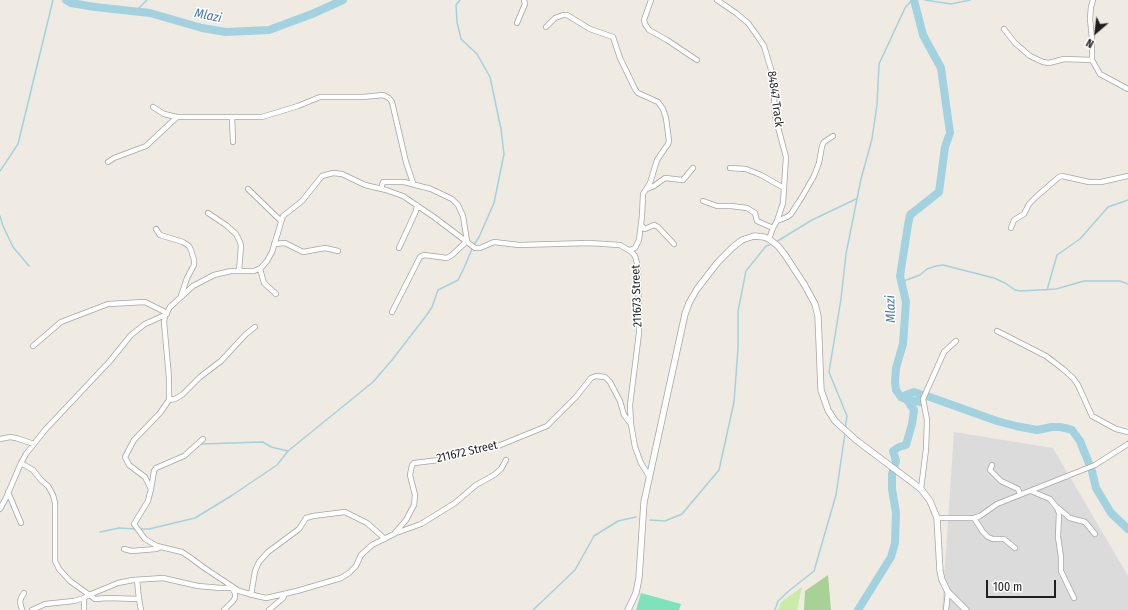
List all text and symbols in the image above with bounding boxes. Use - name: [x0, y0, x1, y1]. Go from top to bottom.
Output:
- water label: Mlazi: [193, 5, 223, 27]
- north arrow: [1076, 12, 1116, 52]
- text: N: [1084, 36, 1096, 50]
- street label: 84847 Track: [764, 70, 786, 128]
- street label: 211673 Street: [629, 265, 645, 327]
- water label: Mlazi: [883, 295, 899, 323]
- street label: 211672 Street: [435, 438, 499, 466]
- scale bar: [988, 572, 1058, 598]
- text: 100 m: [993, 580, 1022, 594]

